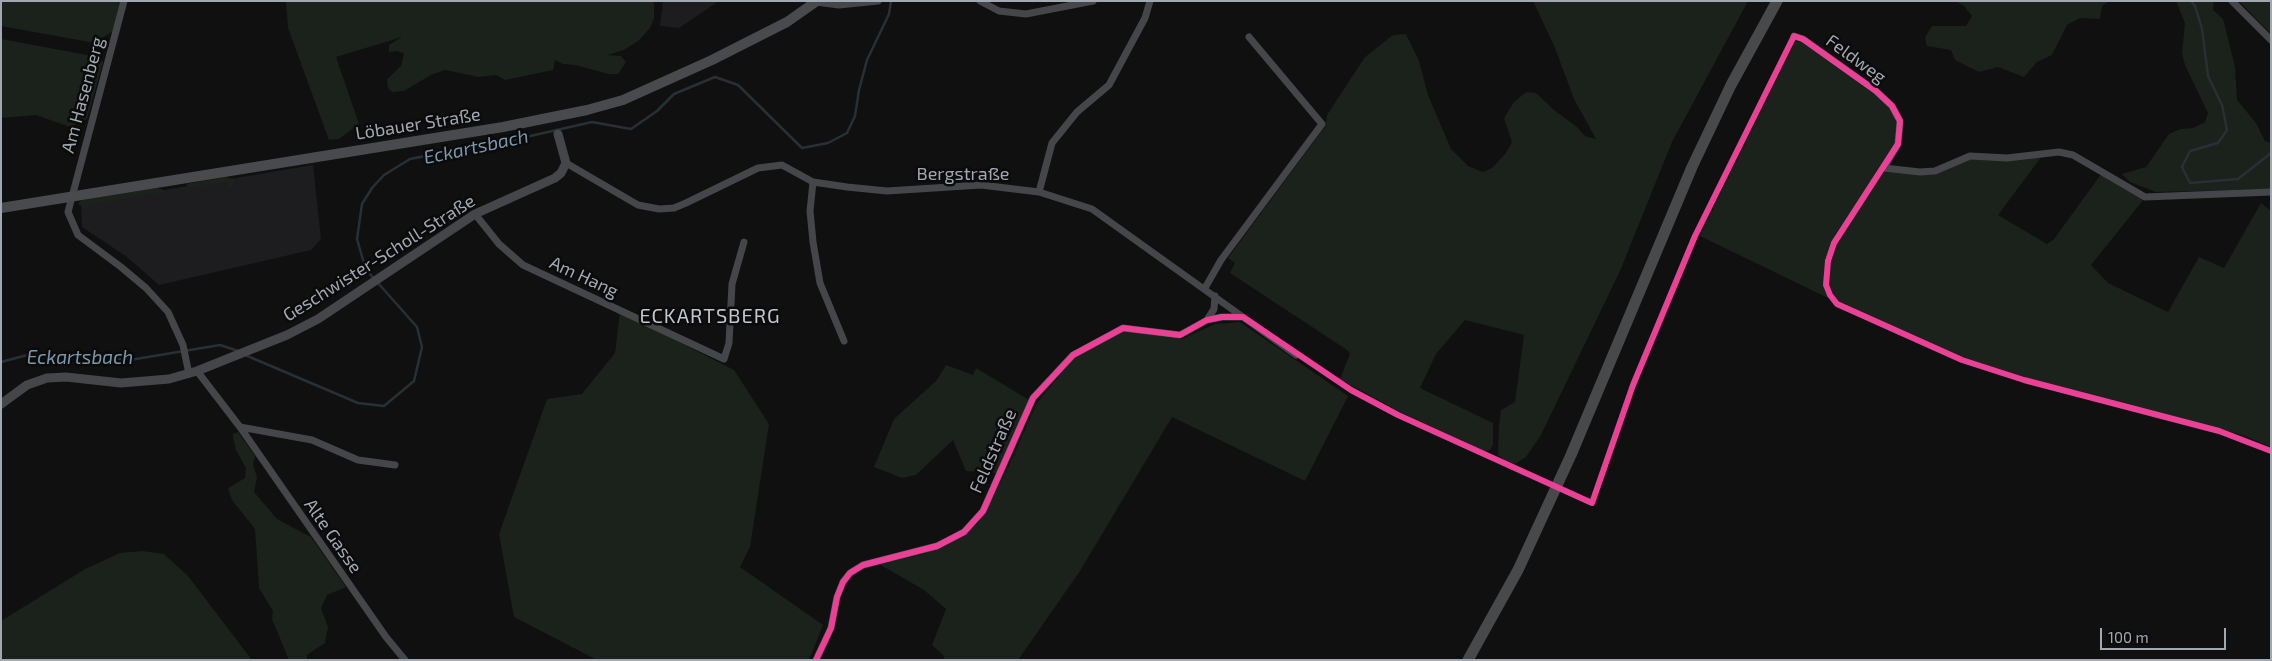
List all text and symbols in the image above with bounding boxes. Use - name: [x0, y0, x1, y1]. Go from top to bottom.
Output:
- street label: Feldweg: [1822, 30, 1890, 88]
- street label: Am Hasenberg: [57, 35, 109, 155]
- street label: Löbauer Straße: [354, 103, 482, 145]
- water label: Eckartsbach: [421, 125, 531, 169]
- street label: Bergstraße: [917, 163, 1009, 185]
- street label: Geschwister-Scholl-Straße: [279, 190, 479, 326]
- street label: Am Hang: [546, 252, 622, 302]
- district label: ECKARTSBERG: [638, 304, 782, 328]
- water label: Eckartsbach: [27, 347, 133, 369]
- street label: Feldstraße: [965, 406, 1021, 496]
- street label: Alte Gasse: [299, 495, 367, 577]
- scale bar: [2102, 618, 2228, 650]
- text: 100 m: [2108, 628, 2149, 646]

